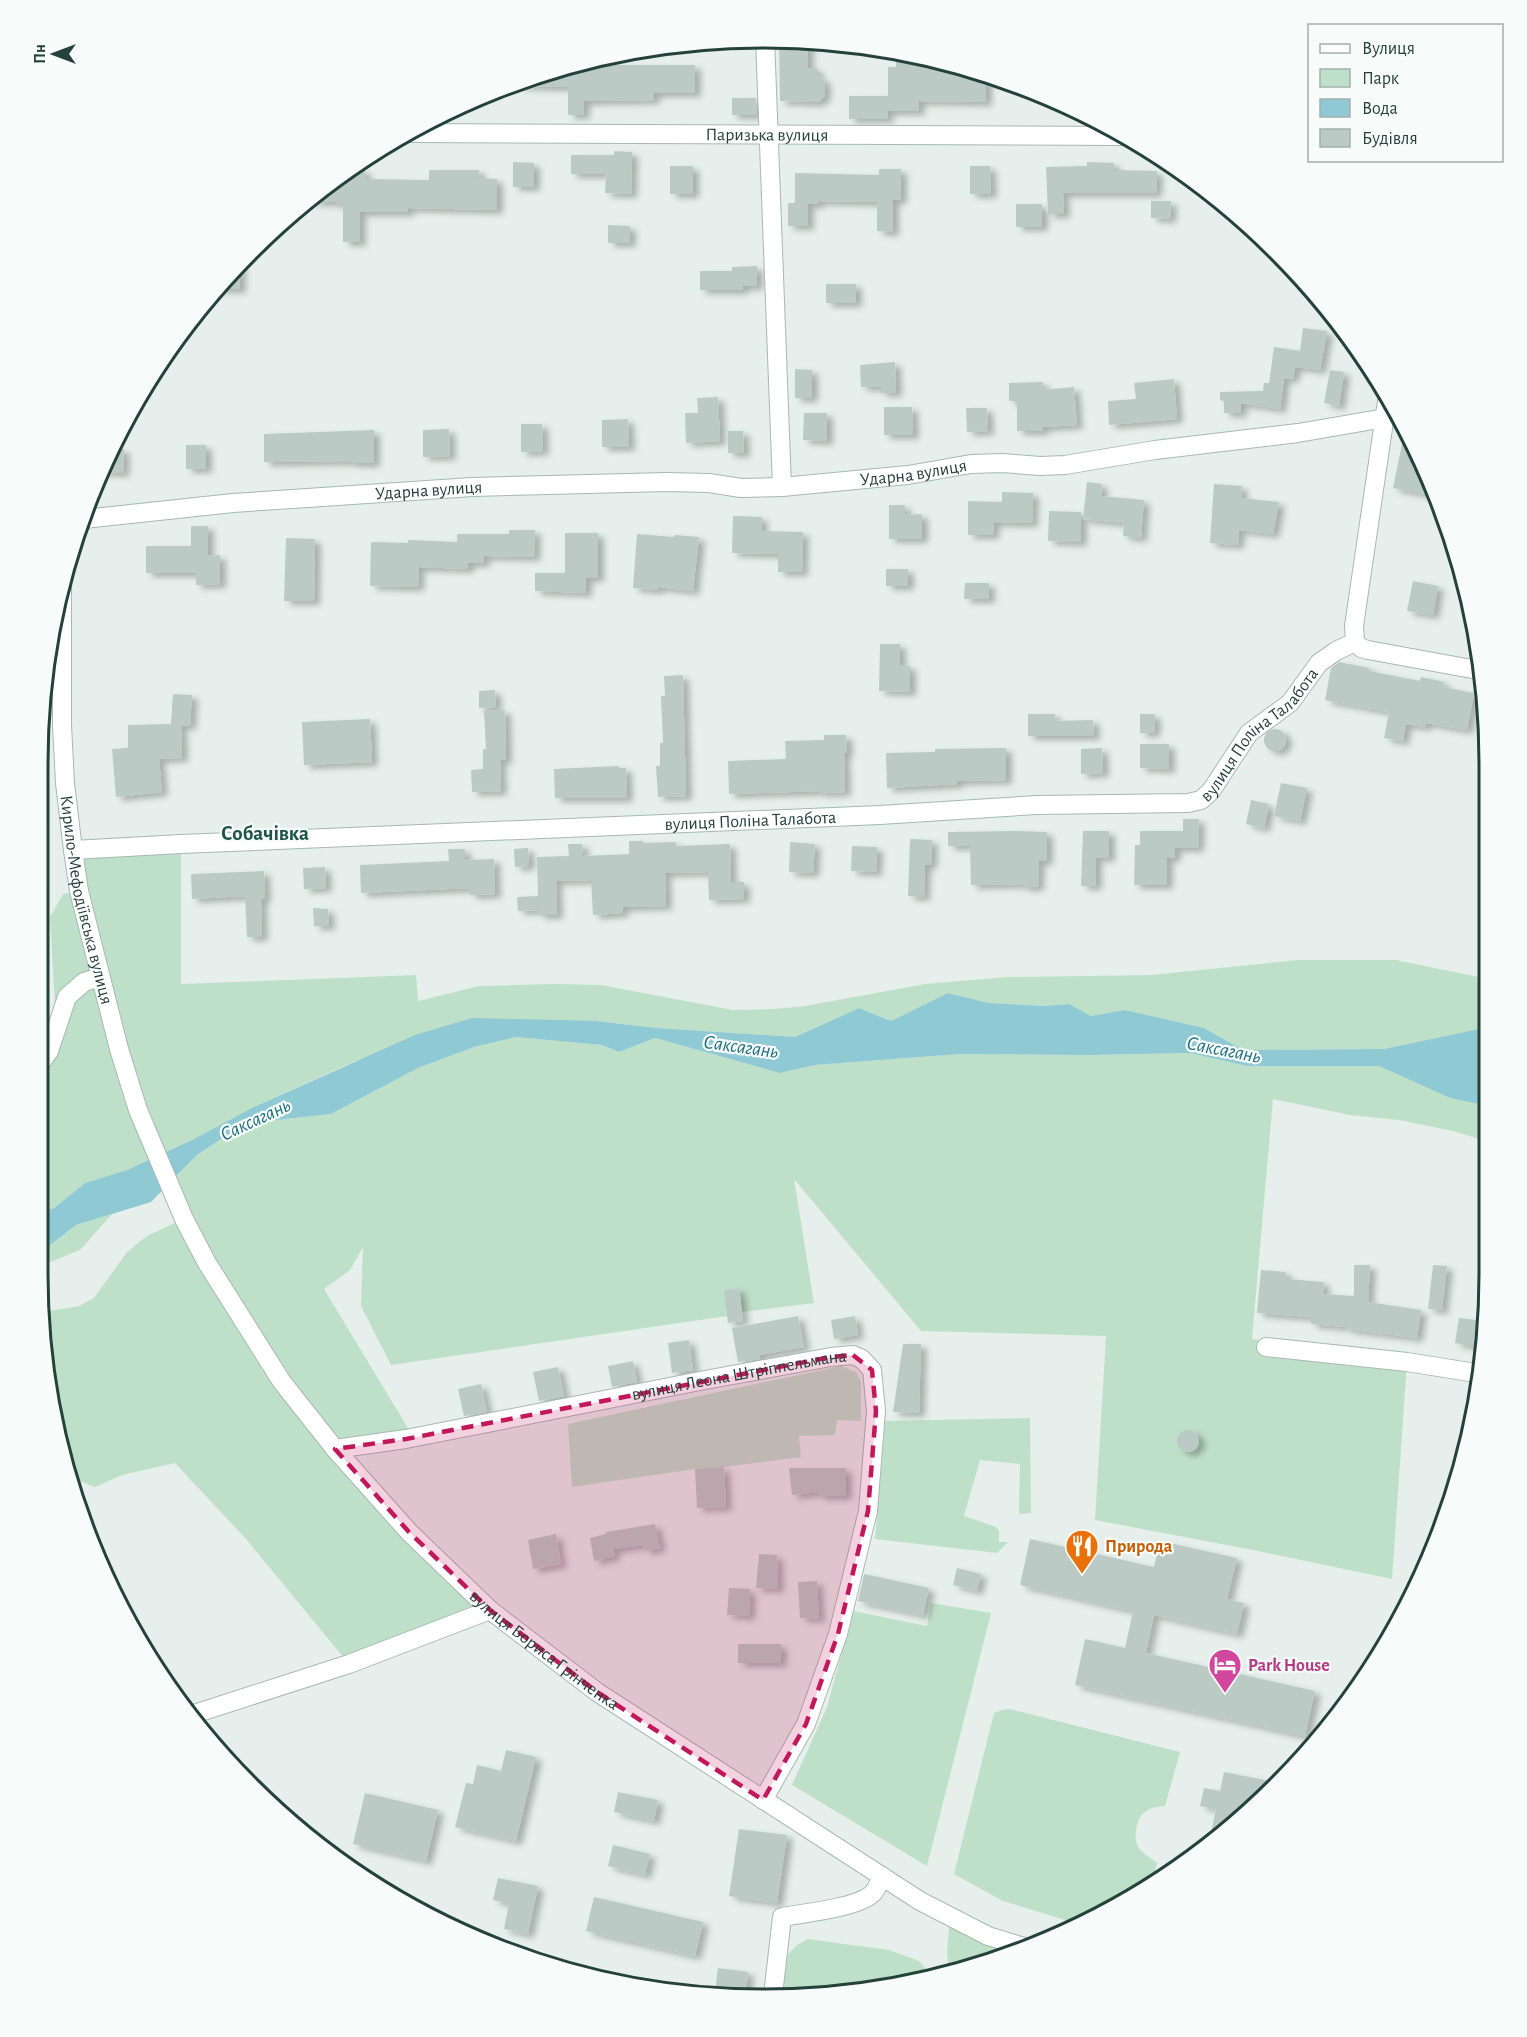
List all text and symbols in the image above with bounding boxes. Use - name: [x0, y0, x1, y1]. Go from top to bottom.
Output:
- north arrow: [24, 24, 84, 84]
- legend: [1308, 24, 1503, 162]
- text: Вулиця: [1362, 40, 1415, 58]
- text: Пн: [32, 44, 48, 64]
- text: Парк: [1362, 70, 1400, 88]
- text: Вода: [1362, 100, 1398, 118]
- street label: Паризька вулиця: [705, 126, 829, 145]
- text: Будівля: [1362, 130, 1418, 148]
- street label: Ударна вулиця: [859, 457, 968, 490]
- street label: Ударна вулиця: [375, 479, 483, 503]
- street label: вулиця Поліна Талабота: [1198, 665, 1322, 806]
- street label: Кирило-Мефодіївська вулиця: [57, 794, 115, 1006]
- street label: вулиця Поліна Талабота: [664, 809, 837, 834]
- district label: Собачівка: [221, 823, 309, 844]
- water label: Саксагань: [702, 1032, 780, 1062]
- water label: Саксагань: [1185, 1033, 1263, 1067]
- water label: Саксагань: [217, 1095, 294, 1145]
- street label: вулиця Леона Штріппельмана: [630, 1348, 847, 1404]
- restaurant icon: Природа: [1064, 1528, 1100, 1575]
- place label: Природа: [1105, 1538, 1173, 1556]
- street label: вулиця Бориса Грінченка: [466, 1588, 622, 1714]
- hotel icon: Park House: [1207, 1647, 1243, 1694]
- place label: Park House: [1248, 1657, 1330, 1675]

